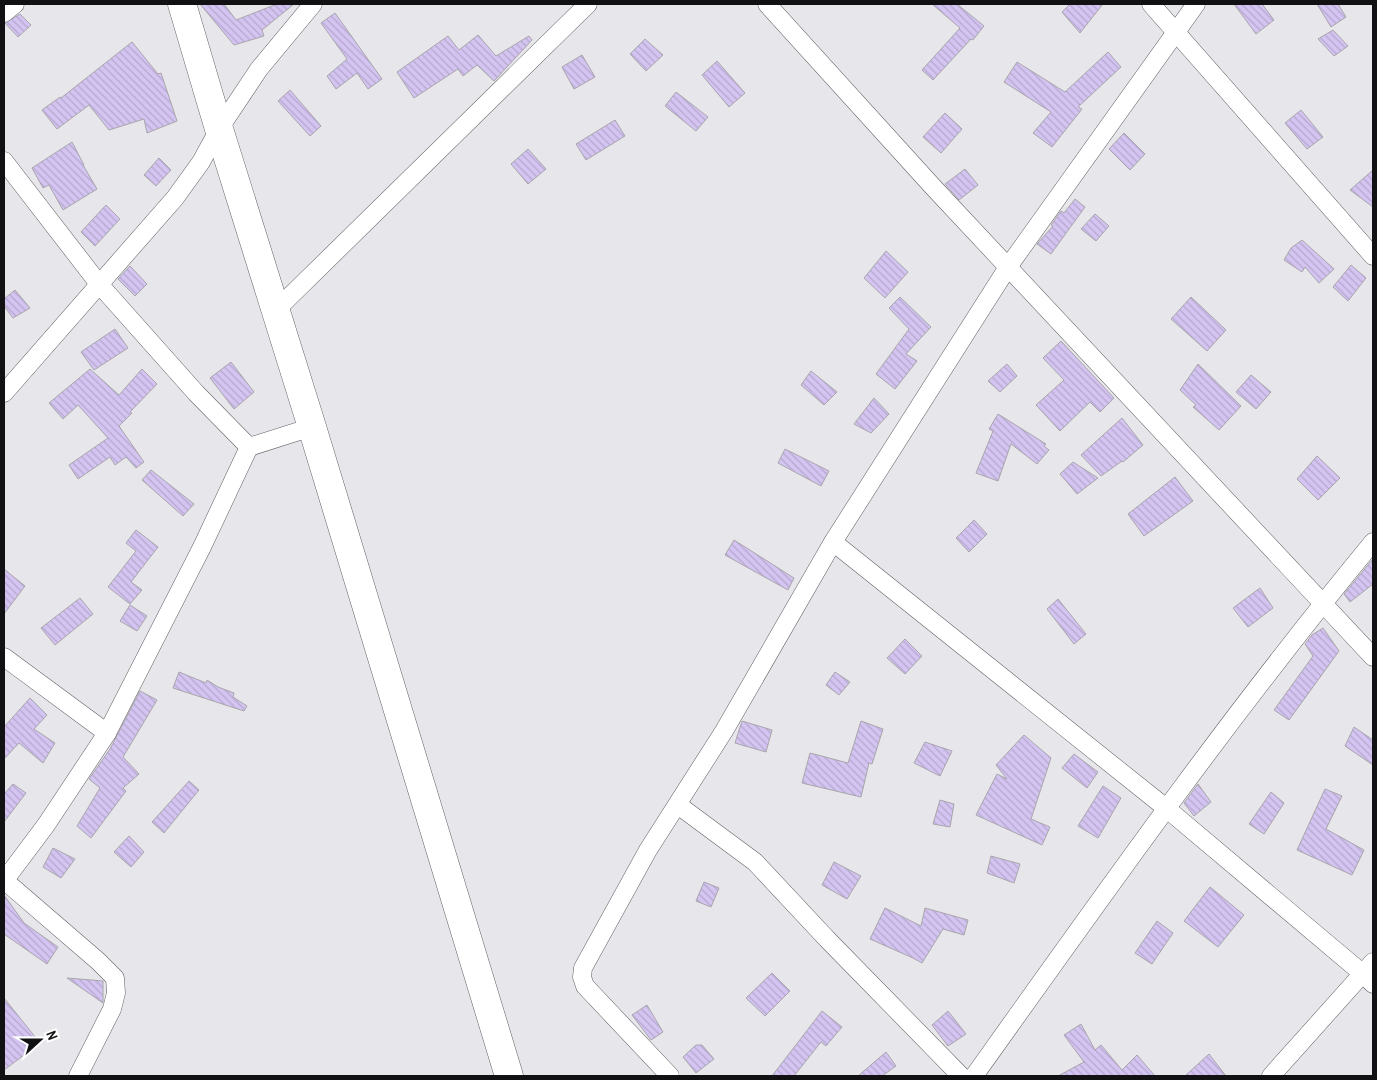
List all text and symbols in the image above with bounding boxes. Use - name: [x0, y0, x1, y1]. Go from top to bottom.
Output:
- north arrow: [15, 1015, 65, 1065]
- text: N: [42, 1028, 62, 1042]

